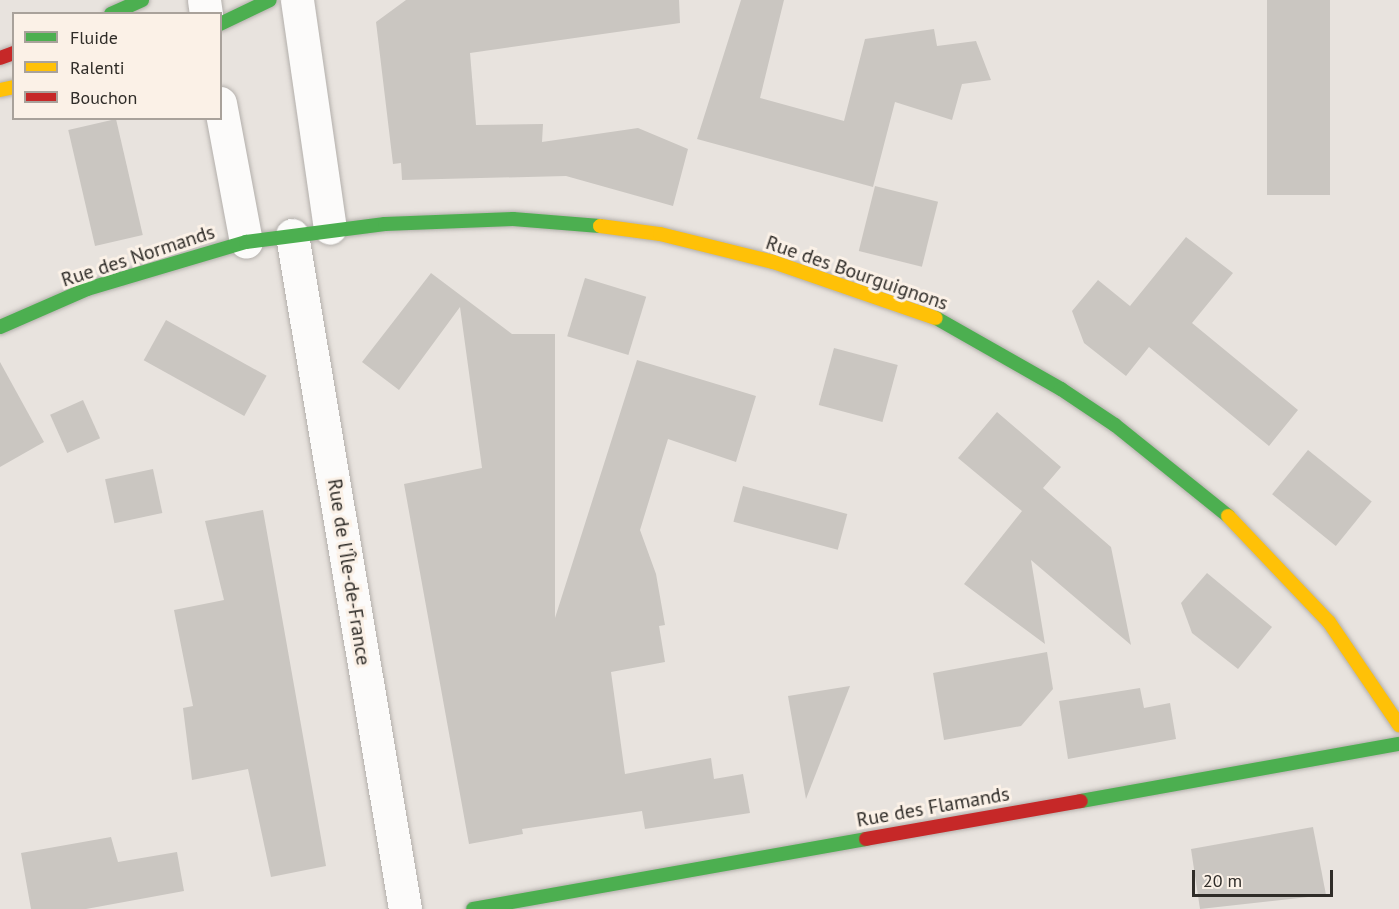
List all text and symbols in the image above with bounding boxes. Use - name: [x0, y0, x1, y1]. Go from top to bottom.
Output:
- legend: [12, 12, 222, 120]
- text: Fluide: [70, 26, 118, 49]
- text: Ralenti: [70, 56, 125, 79]
- text: Bouchon: [70, 86, 137, 109]
- street label: Rue des Normands: [58, 220, 218, 292]
- street label: Rue des Bourguignons: [763, 231, 951, 315]
- street label: Rue de l'Île-de-France: [322, 477, 376, 667]
- street label: Rue des Flamands: [855, 782, 1011, 832]
- scale bar: [1195, 858, 1336, 896]
- text: 20 m: [1203, 869, 1242, 892]

